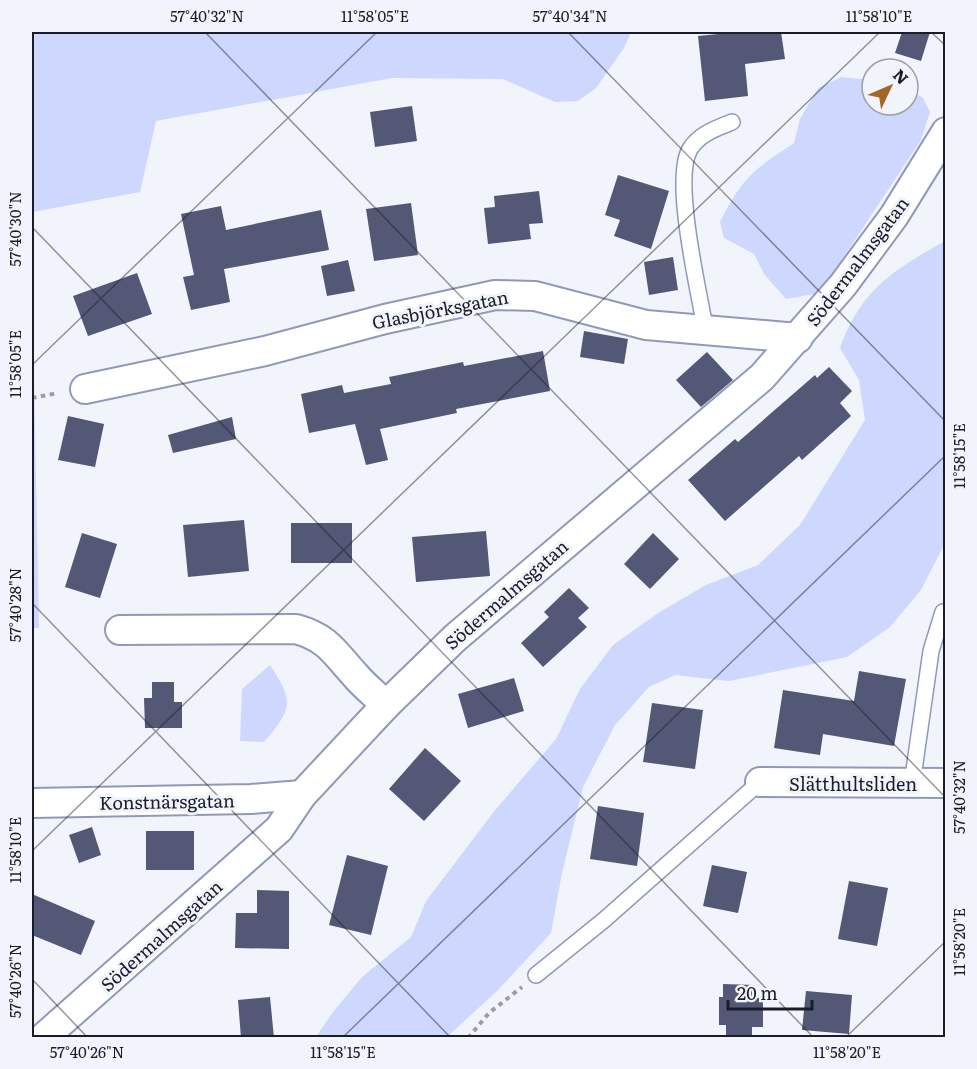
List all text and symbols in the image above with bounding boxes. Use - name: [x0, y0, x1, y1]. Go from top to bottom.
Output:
- text: 57°40'32"N: [170, 4, 244, 27]
- text: 11°58'05"E: [341, 4, 409, 27]
- text: 57°40'34"N: [532, 4, 608, 27]
- text: 11°58'10"E: [846, 4, 912, 27]
- north arrow: [860, 57, 920, 117]
- text: N: [888, 63, 915, 89]
- text: 57°40'30"N: [3, 191, 26, 267]
- street label: Södermalmsgatan: [799, 191, 915, 331]
- street label: Glasbjörksgatan: [369, 283, 511, 335]
- text: 11°58'05"E: [3, 330, 26, 398]
- text: 11°58'15"E: [947, 423, 970, 489]
- street label: Södermalmsgatan: [438, 533, 574, 655]
- text: 57°40'28"N: [3, 568, 26, 642]
- text: 57°40'32"N: [947, 760, 970, 834]
- street label: Slätthultsliden: [789, 770, 917, 797]
- street label: Konstnärsgatan: [99, 786, 235, 816]
- text: 11°58'10"E: [3, 817, 26, 883]
- street label: Södermalmsgatan: [94, 873, 228, 997]
- text: 11°58'20"E: [947, 908, 970, 976]
- text: 57°40'26"N: [3, 944, 26, 1018]
- scale bar: [728, 973, 812, 1011]
- text: 20 m: [737, 979, 778, 1006]
- text: 57°40'26"N: [50, 1040, 124, 1063]
- text: 11°58'15"E: [310, 1040, 376, 1063]
- text: 11°58'20"E: [813, 1040, 881, 1063]

